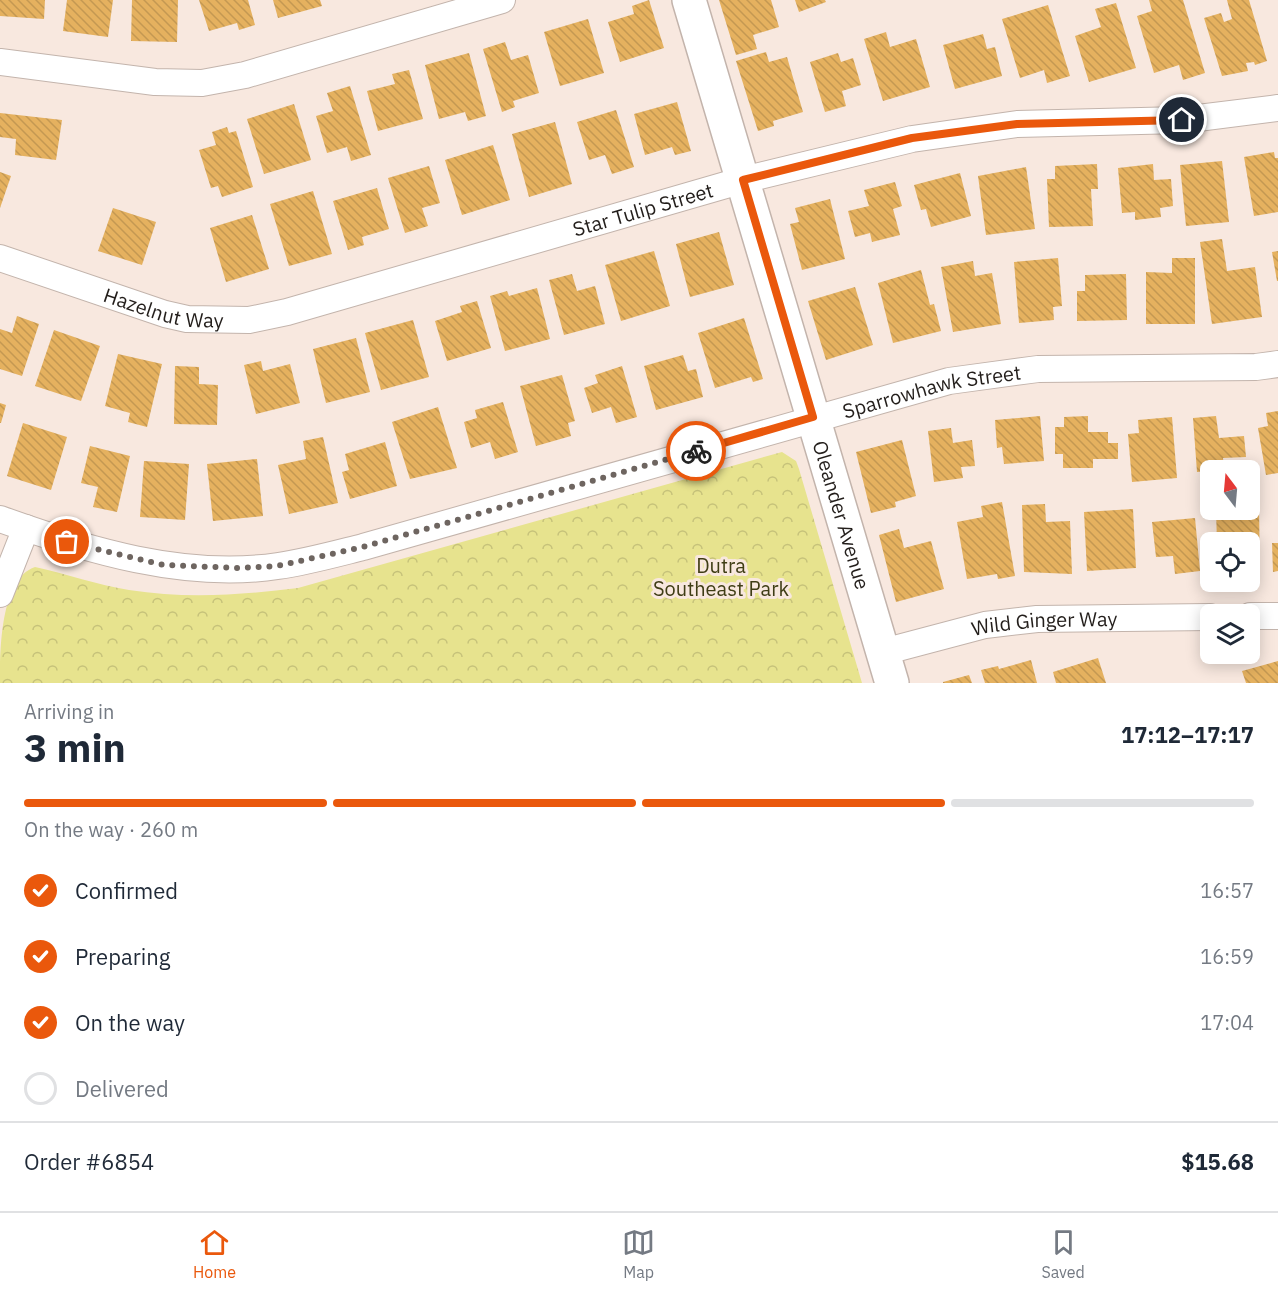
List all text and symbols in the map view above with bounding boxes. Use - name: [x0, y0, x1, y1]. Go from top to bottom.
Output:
- pin: [1156, 94, 1207, 145]
- icon: home: [1165, 103, 1198, 136]
- street label: Star Tulip Street: [569, 176, 716, 242]
- street label: Hazelnut Way: [100, 281, 224, 333]
- street label: Sparrowhawk Street: [839, 358, 1022, 424]
- courier: [666, 421, 726, 481]
- icon: bike: [680, 435, 713, 468]
- street label: Oleander Avenue: [807, 437, 877, 592]
- north arrow: [1200, 460, 1260, 520]
- map controls: [1200, 460, 1260, 664]
- pin: [41, 516, 92, 567]
- icon: bag: [50, 525, 83, 558]
- button: locate: [1200, 532, 1260, 592]
- park label: Dutra Southeast Park: [653, 552, 789, 602]
- button: layers: [1200, 604, 1260, 664]
- street label: Wild Ginger Way: [968, 605, 1118, 642]
- text: Arriving in: [24, 698, 114, 725]
- text: 17:12–17:17: [1121, 720, 1254, 749]
- text: 3 min: [24, 722, 126, 773]
- text: On the way · 260 m: [24, 816, 198, 843]
- icon: check: [24, 874, 57, 907]
- text: Confirmed: [75, 876, 178, 905]
- text: 16:57: [1200, 877, 1254, 904]
- icon: check: [24, 940, 57, 973]
- text: Preparing: [75, 942, 170, 971]
- text: 16:59: [1200, 943, 1254, 970]
- icon: check: [24, 1006, 57, 1039]
- text: On the way: [75, 1008, 185, 1037]
- text: 17:04: [1200, 1009, 1254, 1036]
- text: Delivered: [75, 1074, 169, 1103]
- text: Order #6854: [24, 1147, 154, 1176]
- text: $15.68: [1181, 1147, 1254, 1176]
- tab: Home: [193, 1226, 236, 1282]
- tab: Map: [622, 1226, 655, 1282]
- tab: Saved: [1041, 1226, 1085, 1282]

